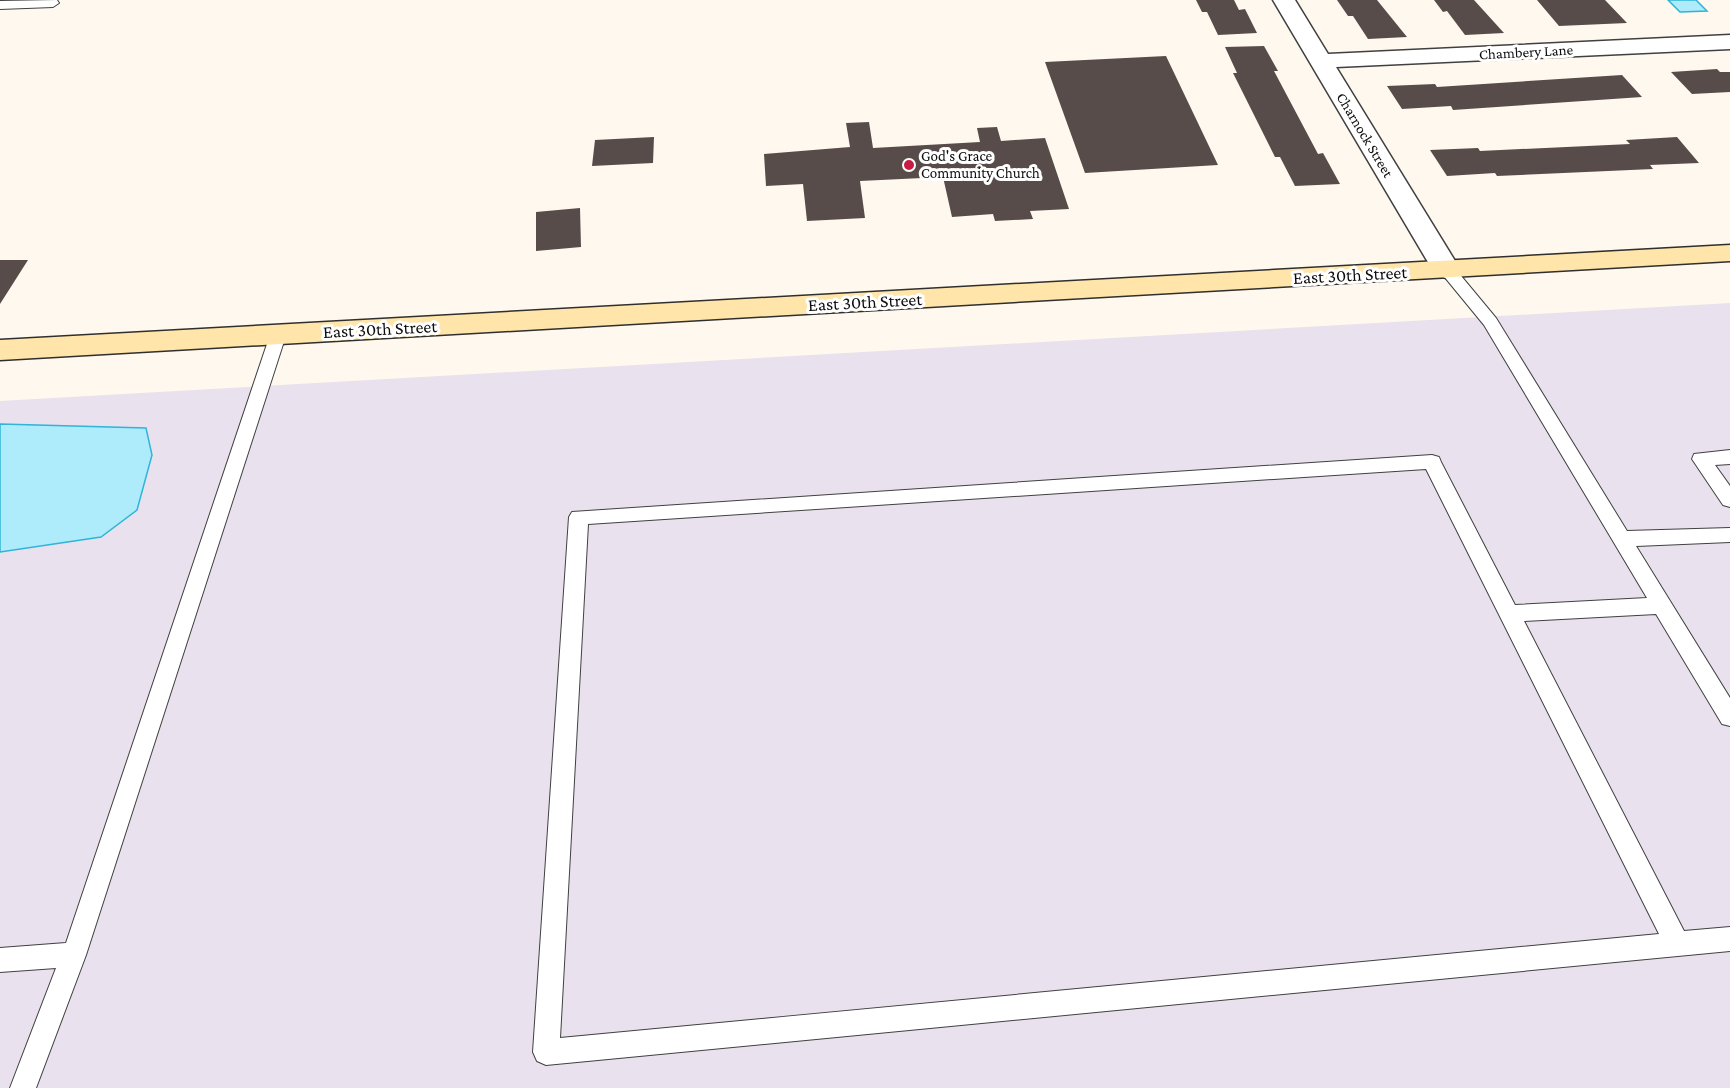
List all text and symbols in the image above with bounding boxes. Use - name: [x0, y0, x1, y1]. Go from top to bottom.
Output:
- street label: Chambery Lane: [1478, 42, 1574, 63]
- street label: Charnock Street: [1333, 90, 1397, 181]
- place label: God's Grace Community Church: [921, 148, 1040, 182]
- marker: God's Grace Community Church: [902, 158, 916, 172]
- street label: East 30th Street: [1292, 262, 1409, 288]
- street label: East 30th Street: [807, 289, 924, 315]
- street label: East 30th Street: [322, 316, 439, 342]

